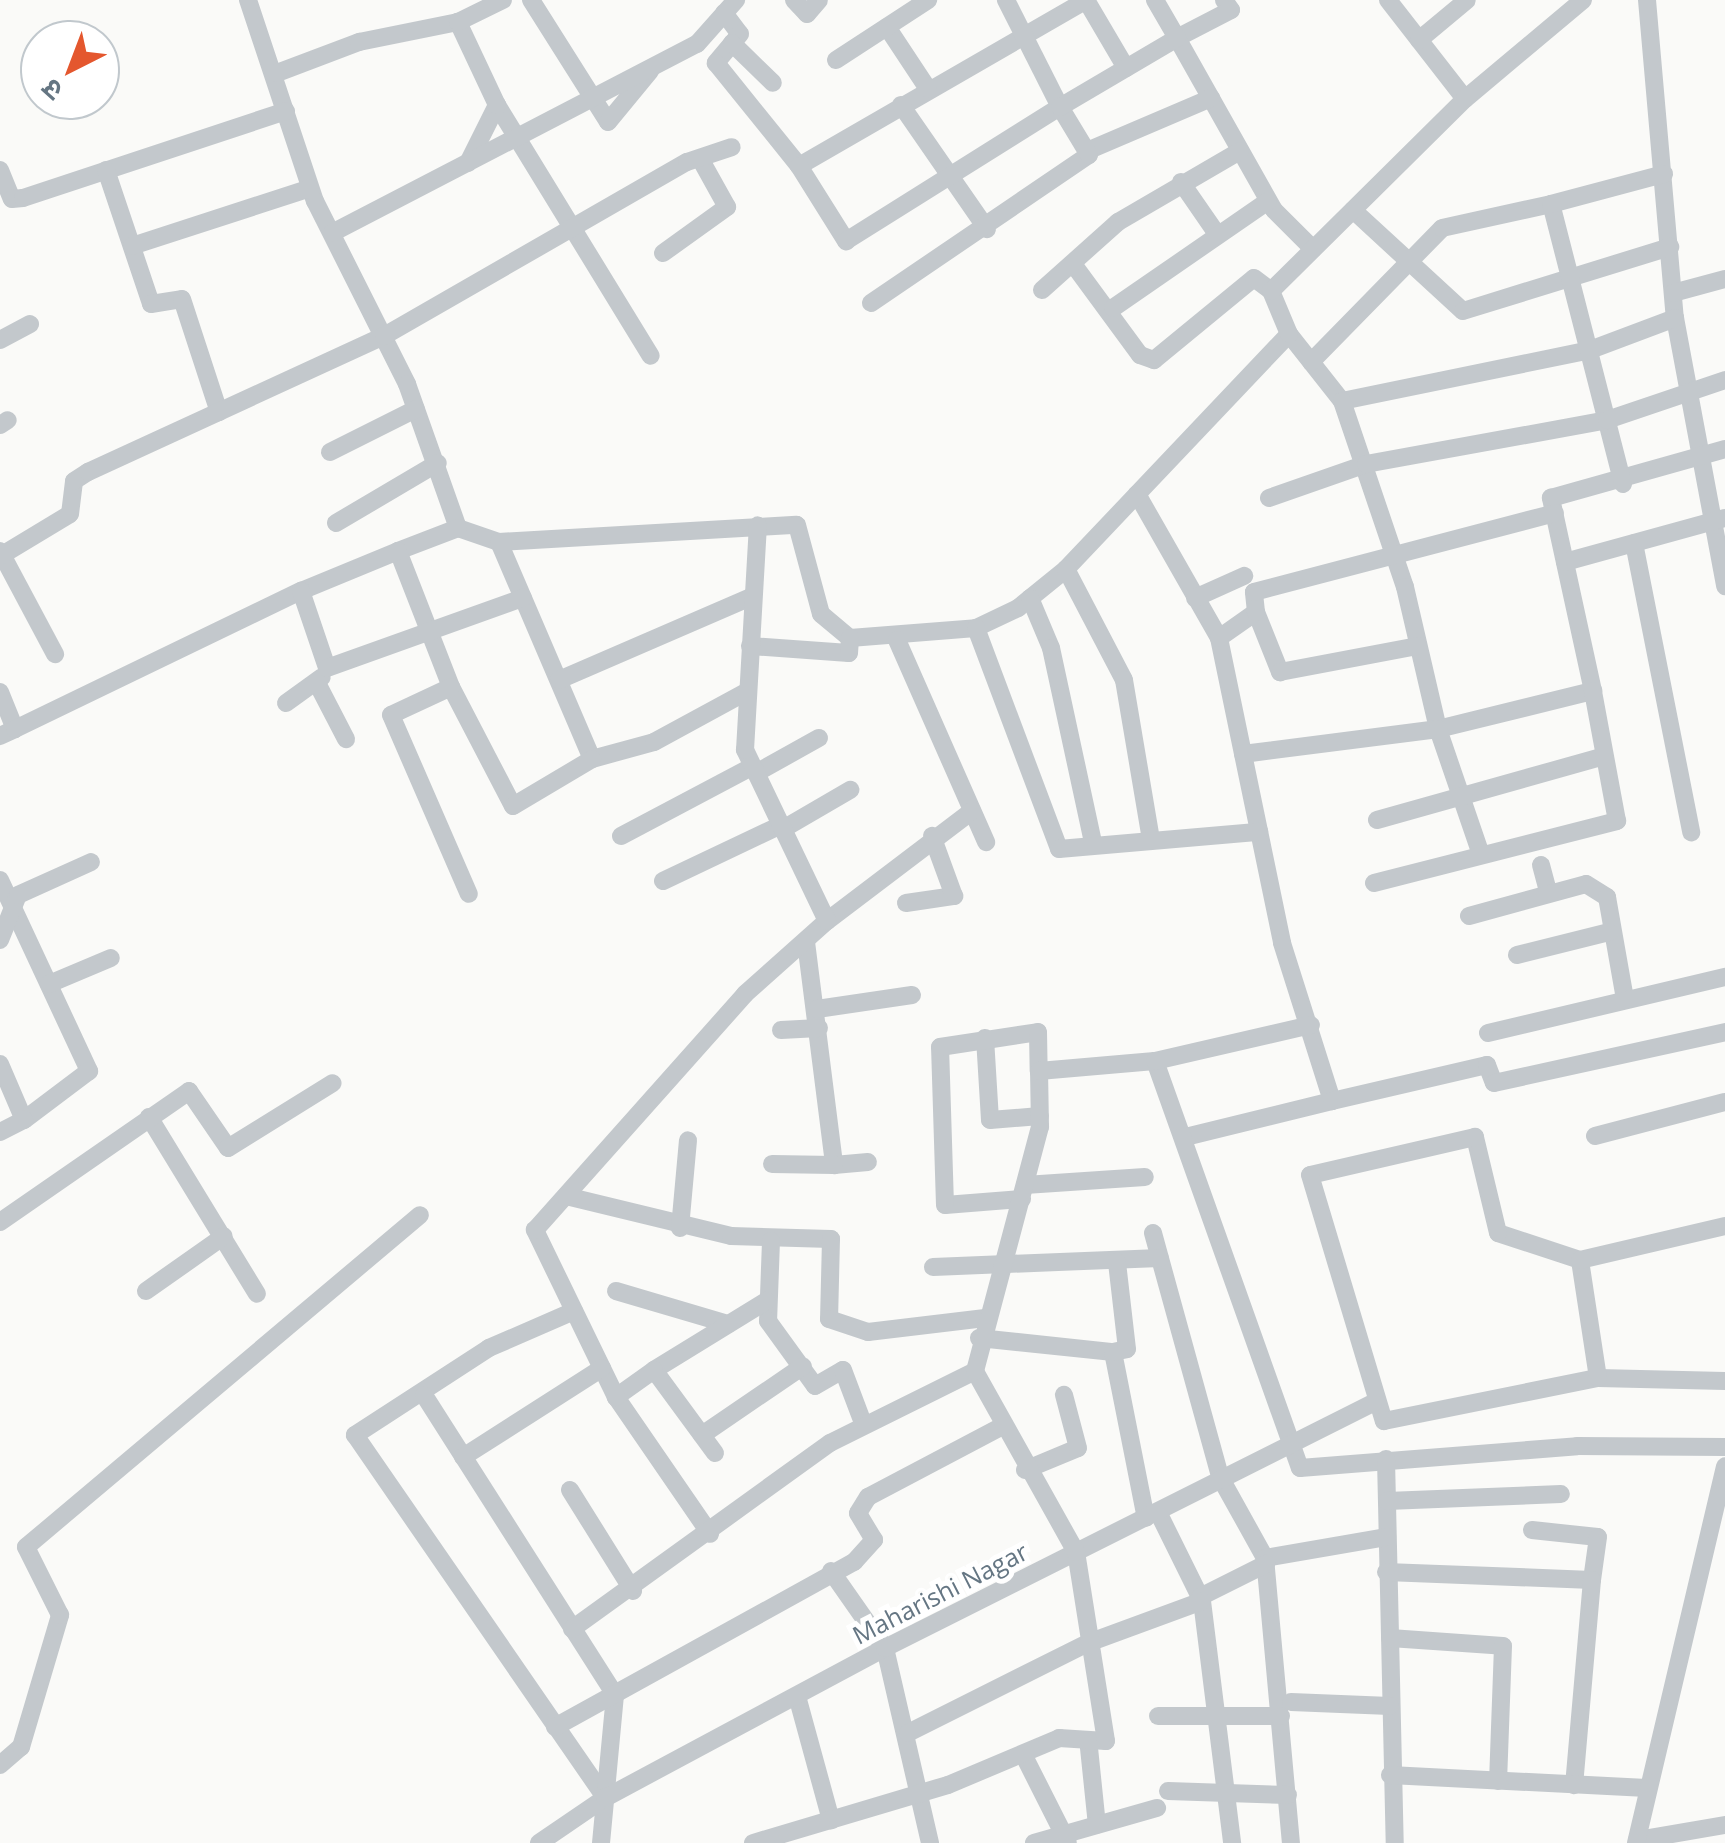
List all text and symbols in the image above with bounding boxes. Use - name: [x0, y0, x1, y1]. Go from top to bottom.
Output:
- north arrow: [20, 20, 120, 120]
- text: उ: [32, 71, 70, 110]
- street label: Maharishi Nagar: [847, 1536, 1033, 1650]

